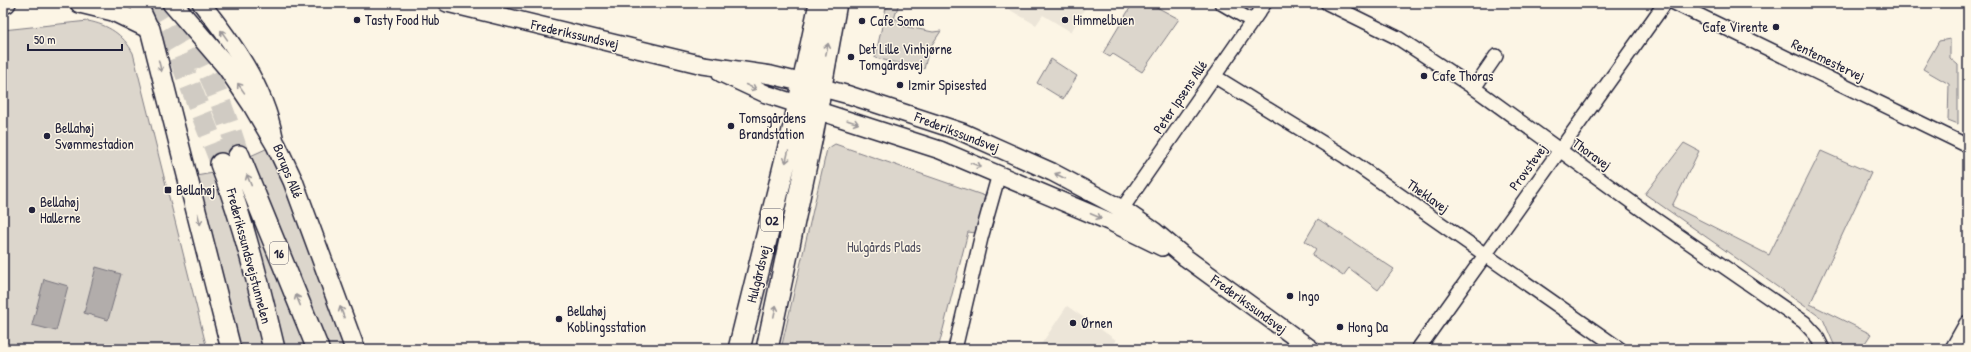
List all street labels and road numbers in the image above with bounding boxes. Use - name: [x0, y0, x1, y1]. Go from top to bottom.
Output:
- street label: Frederikssundsvej: [528, 14, 621, 54]
- street label: Rentemestervej: [1788, 34, 1868, 86]
- street label: Peter Ipsens Allé: [1148, 56, 1212, 138]
- street label: Frederikssundsvej: [911, 106, 1002, 157]
- street label: Thoravej: [1569, 133, 1615, 175]
- street label: Provstevej: [1504, 139, 1552, 195]
- street label: Borups Allé: [268, 141, 308, 201]
- street label: Theklavej: [1403, 174, 1453, 218]
- street label: Frederikssundsvejstunnelen: [221, 185, 277, 326]
- road number: O2: [761, 209, 783, 231]
- road number: 16: [270, 242, 288, 264]
- street label: Hulgårdsvej: [741, 243, 775, 305]
- street label: Frederikssundsvej: [1206, 269, 1291, 338]

